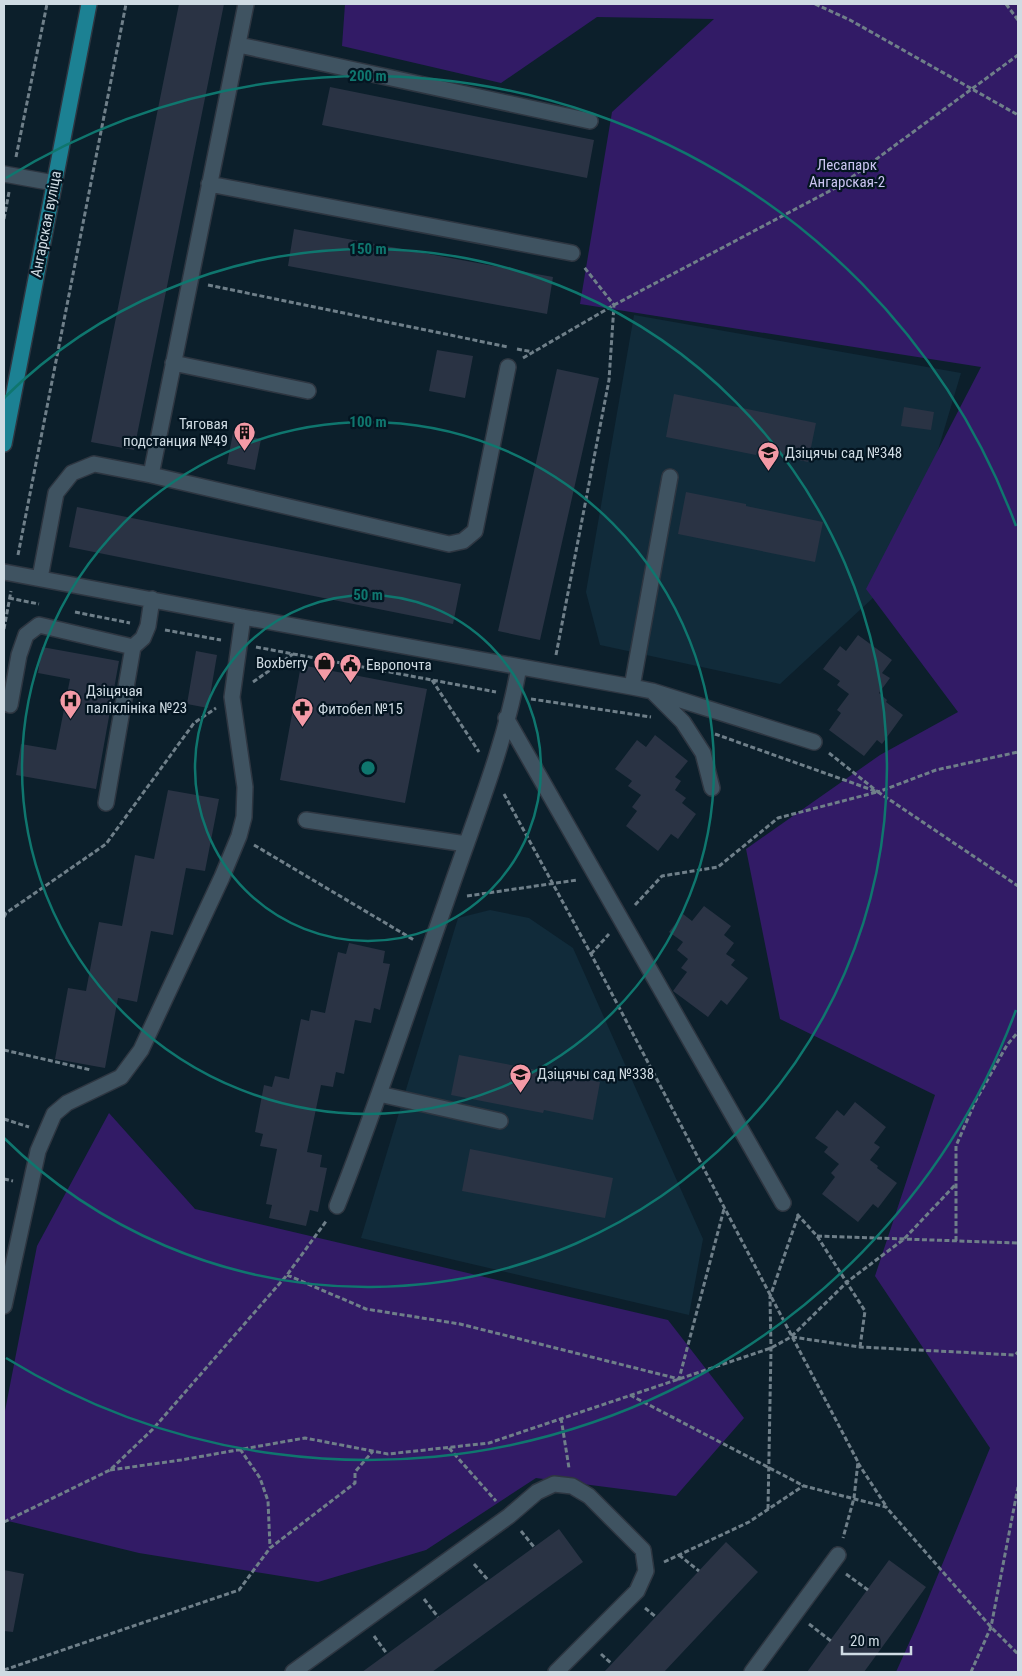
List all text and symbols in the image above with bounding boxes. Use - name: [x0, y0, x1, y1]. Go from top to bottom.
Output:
- text: 200 m: [349, 67, 387, 85]
- park label: Лесапарк Ангарская-2: [809, 156, 885, 191]
- street label: Ангарская вуліца: [27, 169, 65, 279]
- text: 150 m: [349, 240, 387, 258]
- text: 100 m: [349, 413, 387, 431]
- place label: Тяговая подстанция №49: [123, 415, 228, 450]
- building icon: Тяговая подстанция №49: [232, 421, 256, 452]
- school or university icon: Дзіцячы сад №348: [757, 441, 781, 472]
- place label: Дзіцячы сад №348: [785, 444, 902, 462]
- text: 50 m: [353, 586, 383, 604]
- shop icon: Boxberry: [312, 651, 336, 682]
- public building icon: Европочта: [338, 653, 362, 684]
- place label: Boxberry: [256, 654, 308, 672]
- place label: Европочта: [366, 656, 432, 674]
- place label: Дзіцячая паліклініка №23: [86, 682, 187, 717]
- hospital icon: Дзіцячая паліклініка №23: [58, 688, 82, 719]
- pharmacy icon: Фитобел №15: [290, 697, 314, 728]
- place label: Фитобел №15: [318, 700, 403, 718]
- centre of rings: [359, 759, 377, 777]
- school or university icon: Дзіцячы сад №338: [509, 1062, 533, 1093]
- place label: Дзіцячы сад №338: [537, 1065, 654, 1083]
- scale bar: [842, 1624, 911, 1656]
- text: 20 m: [850, 1632, 880, 1650]

